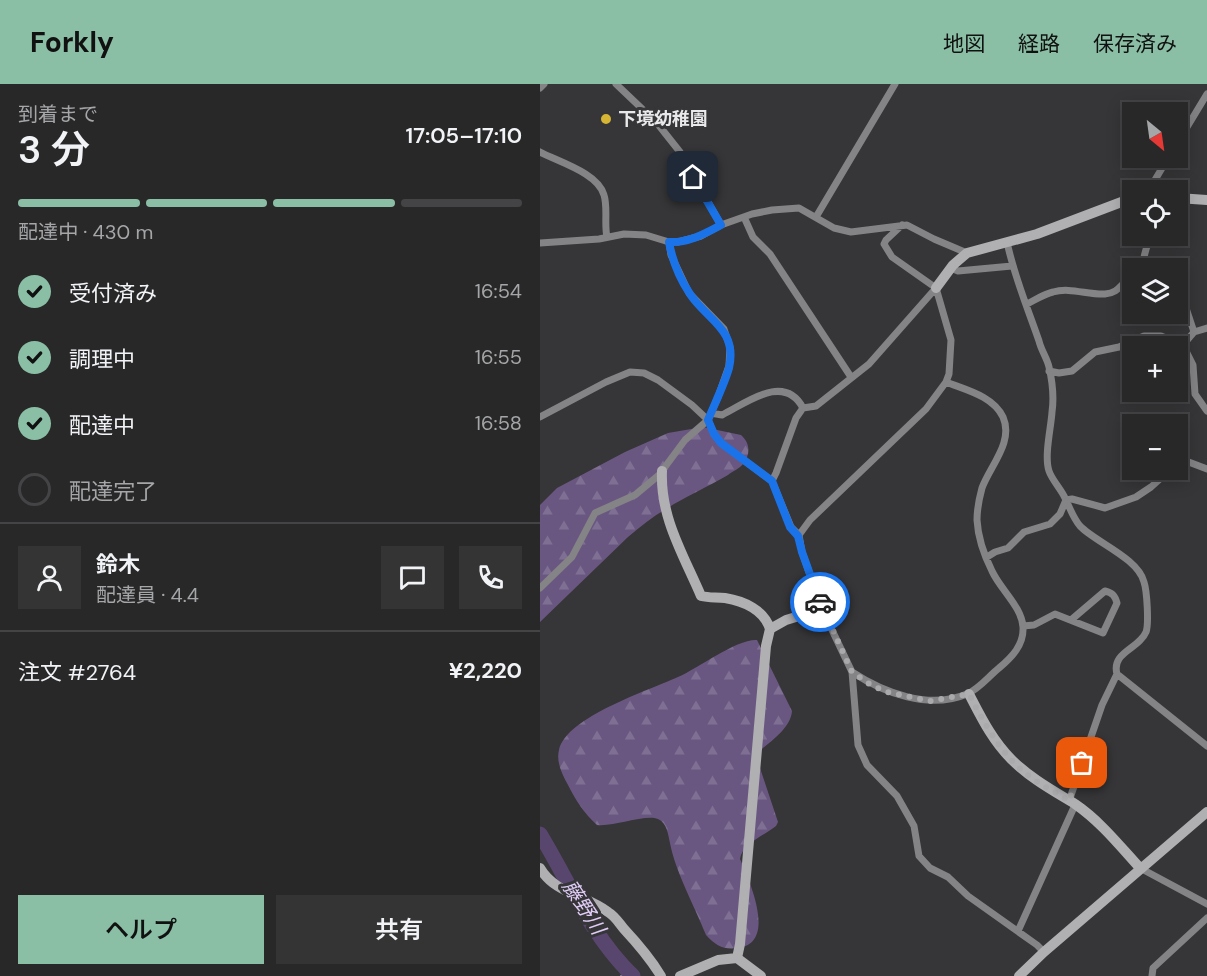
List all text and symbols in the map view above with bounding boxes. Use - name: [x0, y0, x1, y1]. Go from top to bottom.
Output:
- text: Forkly: [30, 24, 114, 61]
- text: 地図: [943, 30, 985, 58]
- text: 経路: [1018, 30, 1060, 58]
- text: 保存済み: [1093, 30, 1177, 58]
- text: 到着まで: [18, 101, 98, 127]
- north arrow: [1122, 102, 1188, 168]
- map controls: [1122, 102, 1188, 480]
- place label: 下境幼稚園: [618, 107, 708, 131]
- marker: 下境幼稚園: [599, 112, 613, 126]
- text: 17:05–17:10: [405, 121, 522, 150]
- text: 3 分: [18, 124, 90, 175]
- pin: [667, 151, 718, 202]
- icon: home: [676, 160, 709, 193]
- button: locate: [1122, 180, 1188, 246]
- text: 配達中 · 430 m: [18, 219, 153, 245]
- button: layers: [1122, 258, 1188, 324]
- icon: check: [18, 275, 51, 308]
- text: 16:54: [475, 278, 522, 304]
- text: 受付済み: [69, 279, 157, 308]
- button: +: [1122, 336, 1188, 402]
- icon: check: [18, 341, 51, 374]
- text: 16:55: [475, 344, 522, 370]
- text: 調理中: [69, 345, 135, 374]
- icon: check: [18, 407, 51, 440]
- text: 16:58: [475, 410, 522, 436]
- text: 配達中: [69, 411, 135, 440]
- button: −: [1122, 414, 1188, 480]
- text: 配達完了: [69, 477, 157, 506]
- button: person: [18, 546, 81, 609]
- button: chat: [381, 546, 444, 609]
- button: phone: [459, 546, 522, 609]
- text: 鈴木: [96, 550, 140, 579]
- courier: [790, 572, 850, 632]
- text: 配達員 · 4.4: [96, 582, 199, 608]
- icon: car: [804, 586, 837, 619]
- text: ¥2,220: [449, 656, 522, 685]
- text: 注文 #2764: [18, 658, 136, 687]
- pin: [1056, 737, 1107, 788]
- icon: bag: [1065, 746, 1098, 779]
- water label: 藤野川: [557, 875, 612, 941]
- button: ヘルプ: [18, 895, 264, 964]
- button: 共有: [276, 895, 522, 964]

